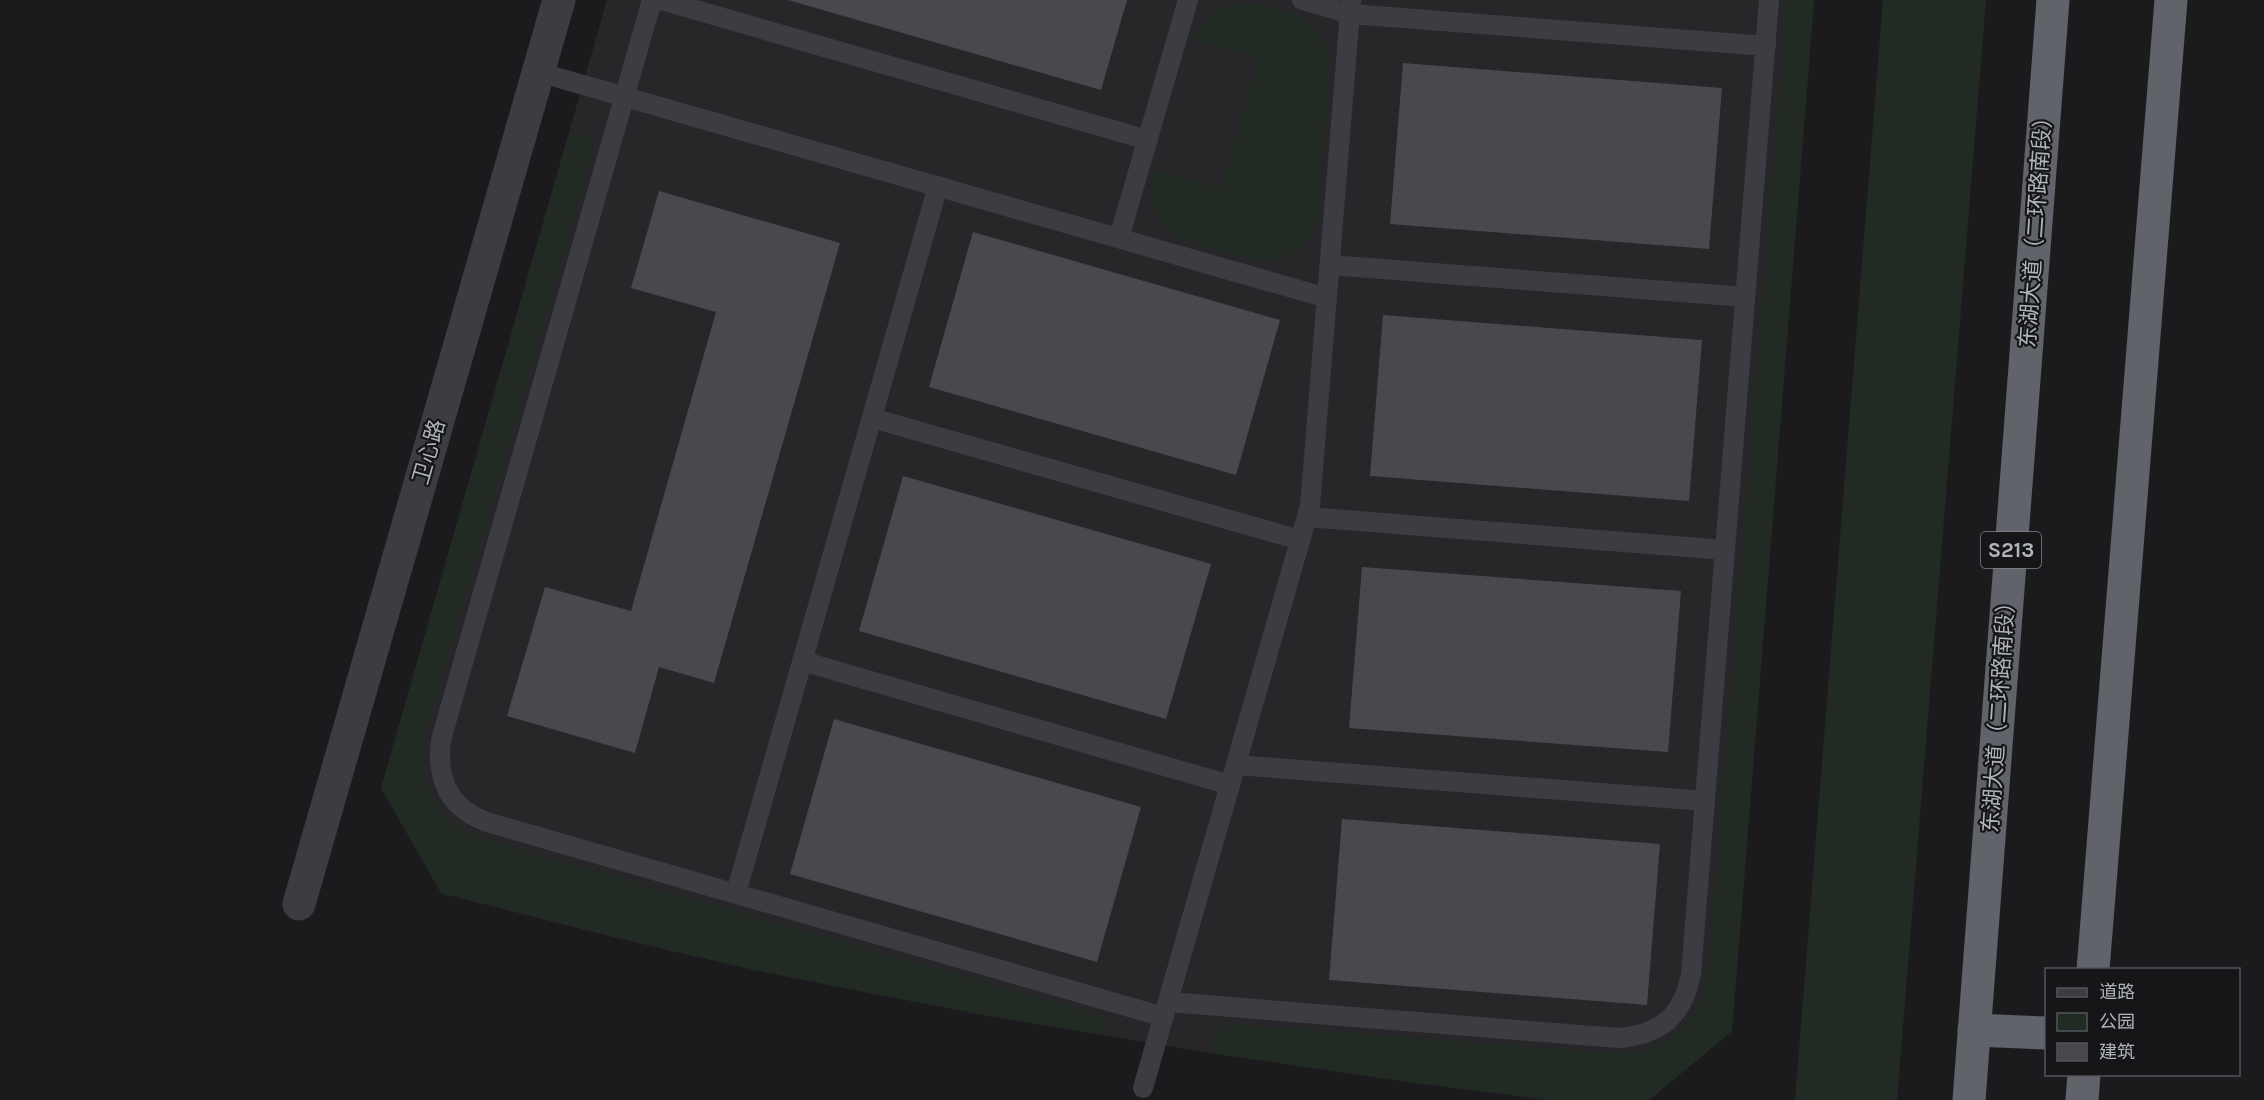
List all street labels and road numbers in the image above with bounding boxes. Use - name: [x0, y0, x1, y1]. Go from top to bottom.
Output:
- street label: 东湖大道（二环路南段）: [2015, 105, 2057, 349]
- street label: 卫心路: [407, 417, 451, 487]
- road number: S213: [1981, 532, 2041, 568]
- street label: 东湖大道（二环路南段）: [1978, 590, 2020, 834]

